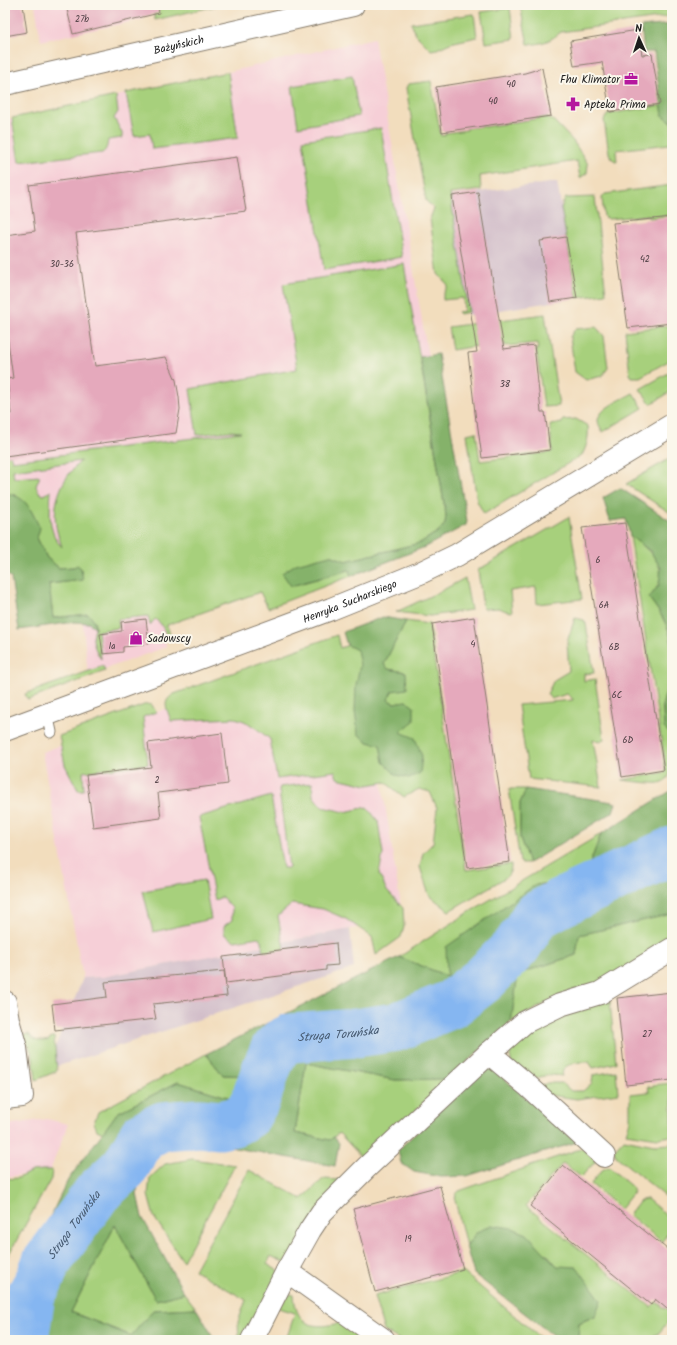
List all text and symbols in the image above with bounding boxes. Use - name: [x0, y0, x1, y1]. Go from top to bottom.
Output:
- house number: 27b: [75, 12, 89, 27]
- north arrow: [619, 18, 659, 58]
- text: N: [635, 20, 643, 38]
- street label: Bażyńskich: [152, 31, 206, 60]
- place label: Fhu Klimator: [560, 71, 621, 89]
- office icon: Fhu Klimator: [623, 71, 639, 87]
- house number: 40: [506, 77, 516, 92]
- house number: 40: [488, 94, 498, 109]
- pharmacy icon: Apteka Prima: [565, 96, 581, 112]
- place label: Apteka Prima: [584, 96, 646, 114]
- house number: 42: [640, 252, 650, 267]
- house number: 30-36: [50, 257, 74, 272]
- house number: 38: [500, 377, 511, 392]
- house number: 6: [595, 553, 601, 568]
- street label: Henryka Sucharskiego: [300, 575, 400, 629]
- house number: 6A: [599, 598, 610, 613]
- shop icon: Sadowscy: [128, 630, 144, 646]
- place label: Sadowscy: [147, 630, 191, 648]
- house number: 4: [471, 637, 476, 652]
- house number: 1a: [108, 639, 116, 654]
- house number: 6B: [609, 640, 620, 655]
- house number: 6C: [612, 688, 622, 703]
- house number: 6D: [623, 733, 634, 748]
- house number: 2: [154, 773, 160, 788]
- water label: Struga Toruńska: [297, 1021, 381, 1047]
- house number: 27: [642, 1027, 653, 1042]
- water label: Struga Toruńska: [42, 1186, 107, 1264]
- house number: 19: [404, 1232, 412, 1247]

